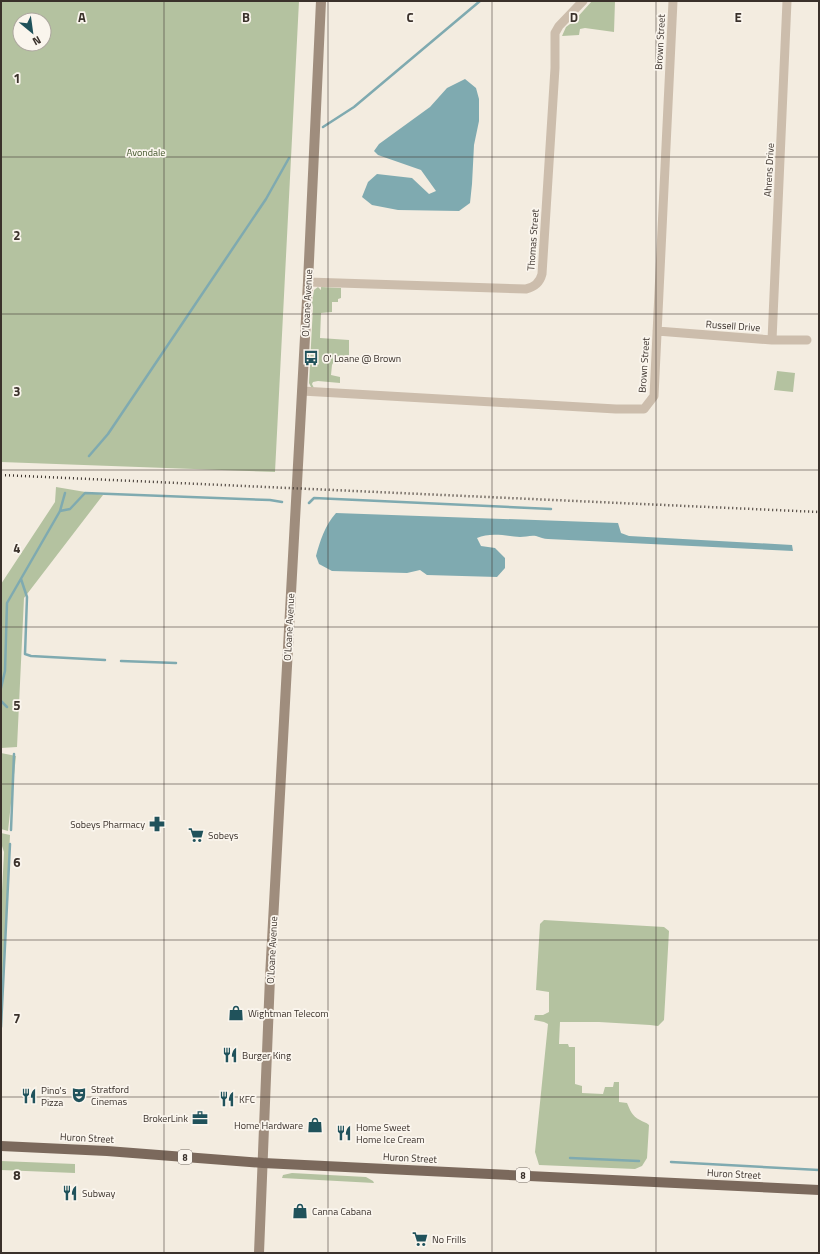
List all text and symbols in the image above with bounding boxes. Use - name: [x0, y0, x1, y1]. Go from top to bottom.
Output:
- text: A: [78, 7, 86, 27]
- text: B: [242, 7, 250, 27]
- text: C: [406, 7, 414, 27]
- text: D: [570, 7, 578, 27]
- text: E: [734, 7, 742, 27]
- north arrow: [12, 12, 52, 52]
- street label: Brown Street: [651, 13, 669, 70]
- text: N: [30, 32, 44, 50]
- text: 1: [13, 68, 21, 88]
- street label: Ahrens Drive: [760, 143, 778, 197]
- park label: Avondale: [127, 145, 165, 160]
- street label: Thomas Street: [523, 208, 543, 271]
- text: 2: [13, 225, 21, 245]
- street label: O'Loane Avenue: [298, 269, 316, 337]
- street label: Russell Drive: [705, 317, 761, 335]
- street label: Brown Street: [635, 336, 653, 393]
- bus stop icon: O' Loane @ Brown: [302, 349, 320, 367]
- place label: O' Loane @ Brown: [323, 351, 401, 366]
- text: 3: [13, 381, 21, 401]
- text: 4: [13, 538, 21, 558]
- street label: O'Loane Avenue: [280, 593, 298, 661]
- text: 5: [13, 695, 21, 715]
- pharmacy icon: Sobeys Pharmacy: [148, 815, 166, 833]
- place label: Sobeys Pharmacy: [70, 817, 145, 832]
- supermarket icon: Sobeys: [187, 826, 205, 844]
- place label: Sobeys: [208, 828, 239, 843]
- text: 6: [13, 852, 21, 872]
- street label: O'Loane Avenue: [263, 916, 281, 984]
- shop icon: Wightman Telecom: [227, 1004, 245, 1022]
- place label: Wightman Telecom: [248, 1006, 329, 1021]
- text: 7: [13, 1008, 21, 1028]
- restaurant icon: Burger King: [221, 1046, 239, 1064]
- place label: Burger King: [242, 1048, 291, 1063]
- place label: Stratford Cinemas: [91, 1082, 129, 1109]
- place label: Pino's Pizza: [41, 1083, 67, 1110]
- theatre icon: Stratford Cinemas: [70, 1086, 88, 1104]
- restaurant icon: Pino's Pizza: [20, 1087, 38, 1105]
- restaurant icon: KFC: [218, 1090, 236, 1108]
- place label: KFC: [239, 1092, 256, 1107]
- office icon: BrokerLink: [191, 1109, 209, 1127]
- place label: BrokerLink: [143, 1111, 188, 1126]
- shop icon: Home Hardware: [306, 1116, 324, 1134]
- place label: Home Hardware: [234, 1118, 303, 1133]
- place label: Home Sweet Home Ice Cream: [356, 1120, 425, 1147]
- restaurant icon: Home Sweet Home Ice Cream: [335, 1124, 353, 1142]
- street label: Huron Street: [60, 1129, 115, 1147]
- street label: Huron Street: [383, 1149, 438, 1167]
- road number: 8: [178, 1150, 192, 1164]
- text: 8: [13, 1165, 21, 1185]
- street label: Huron Street: [707, 1165, 762, 1183]
- road number: 8: [516, 1168, 530, 1182]
- restaurant icon: Subway: [61, 1184, 79, 1202]
- place label: Subway: [82, 1186, 115, 1201]
- shop icon: Canna Cabana: [291, 1202, 309, 1220]
- place label: Canna Cabana: [312, 1204, 372, 1219]
- supermarket icon: No Frills: [411, 1230, 429, 1248]
- place label: No Frills: [432, 1232, 467, 1247]

